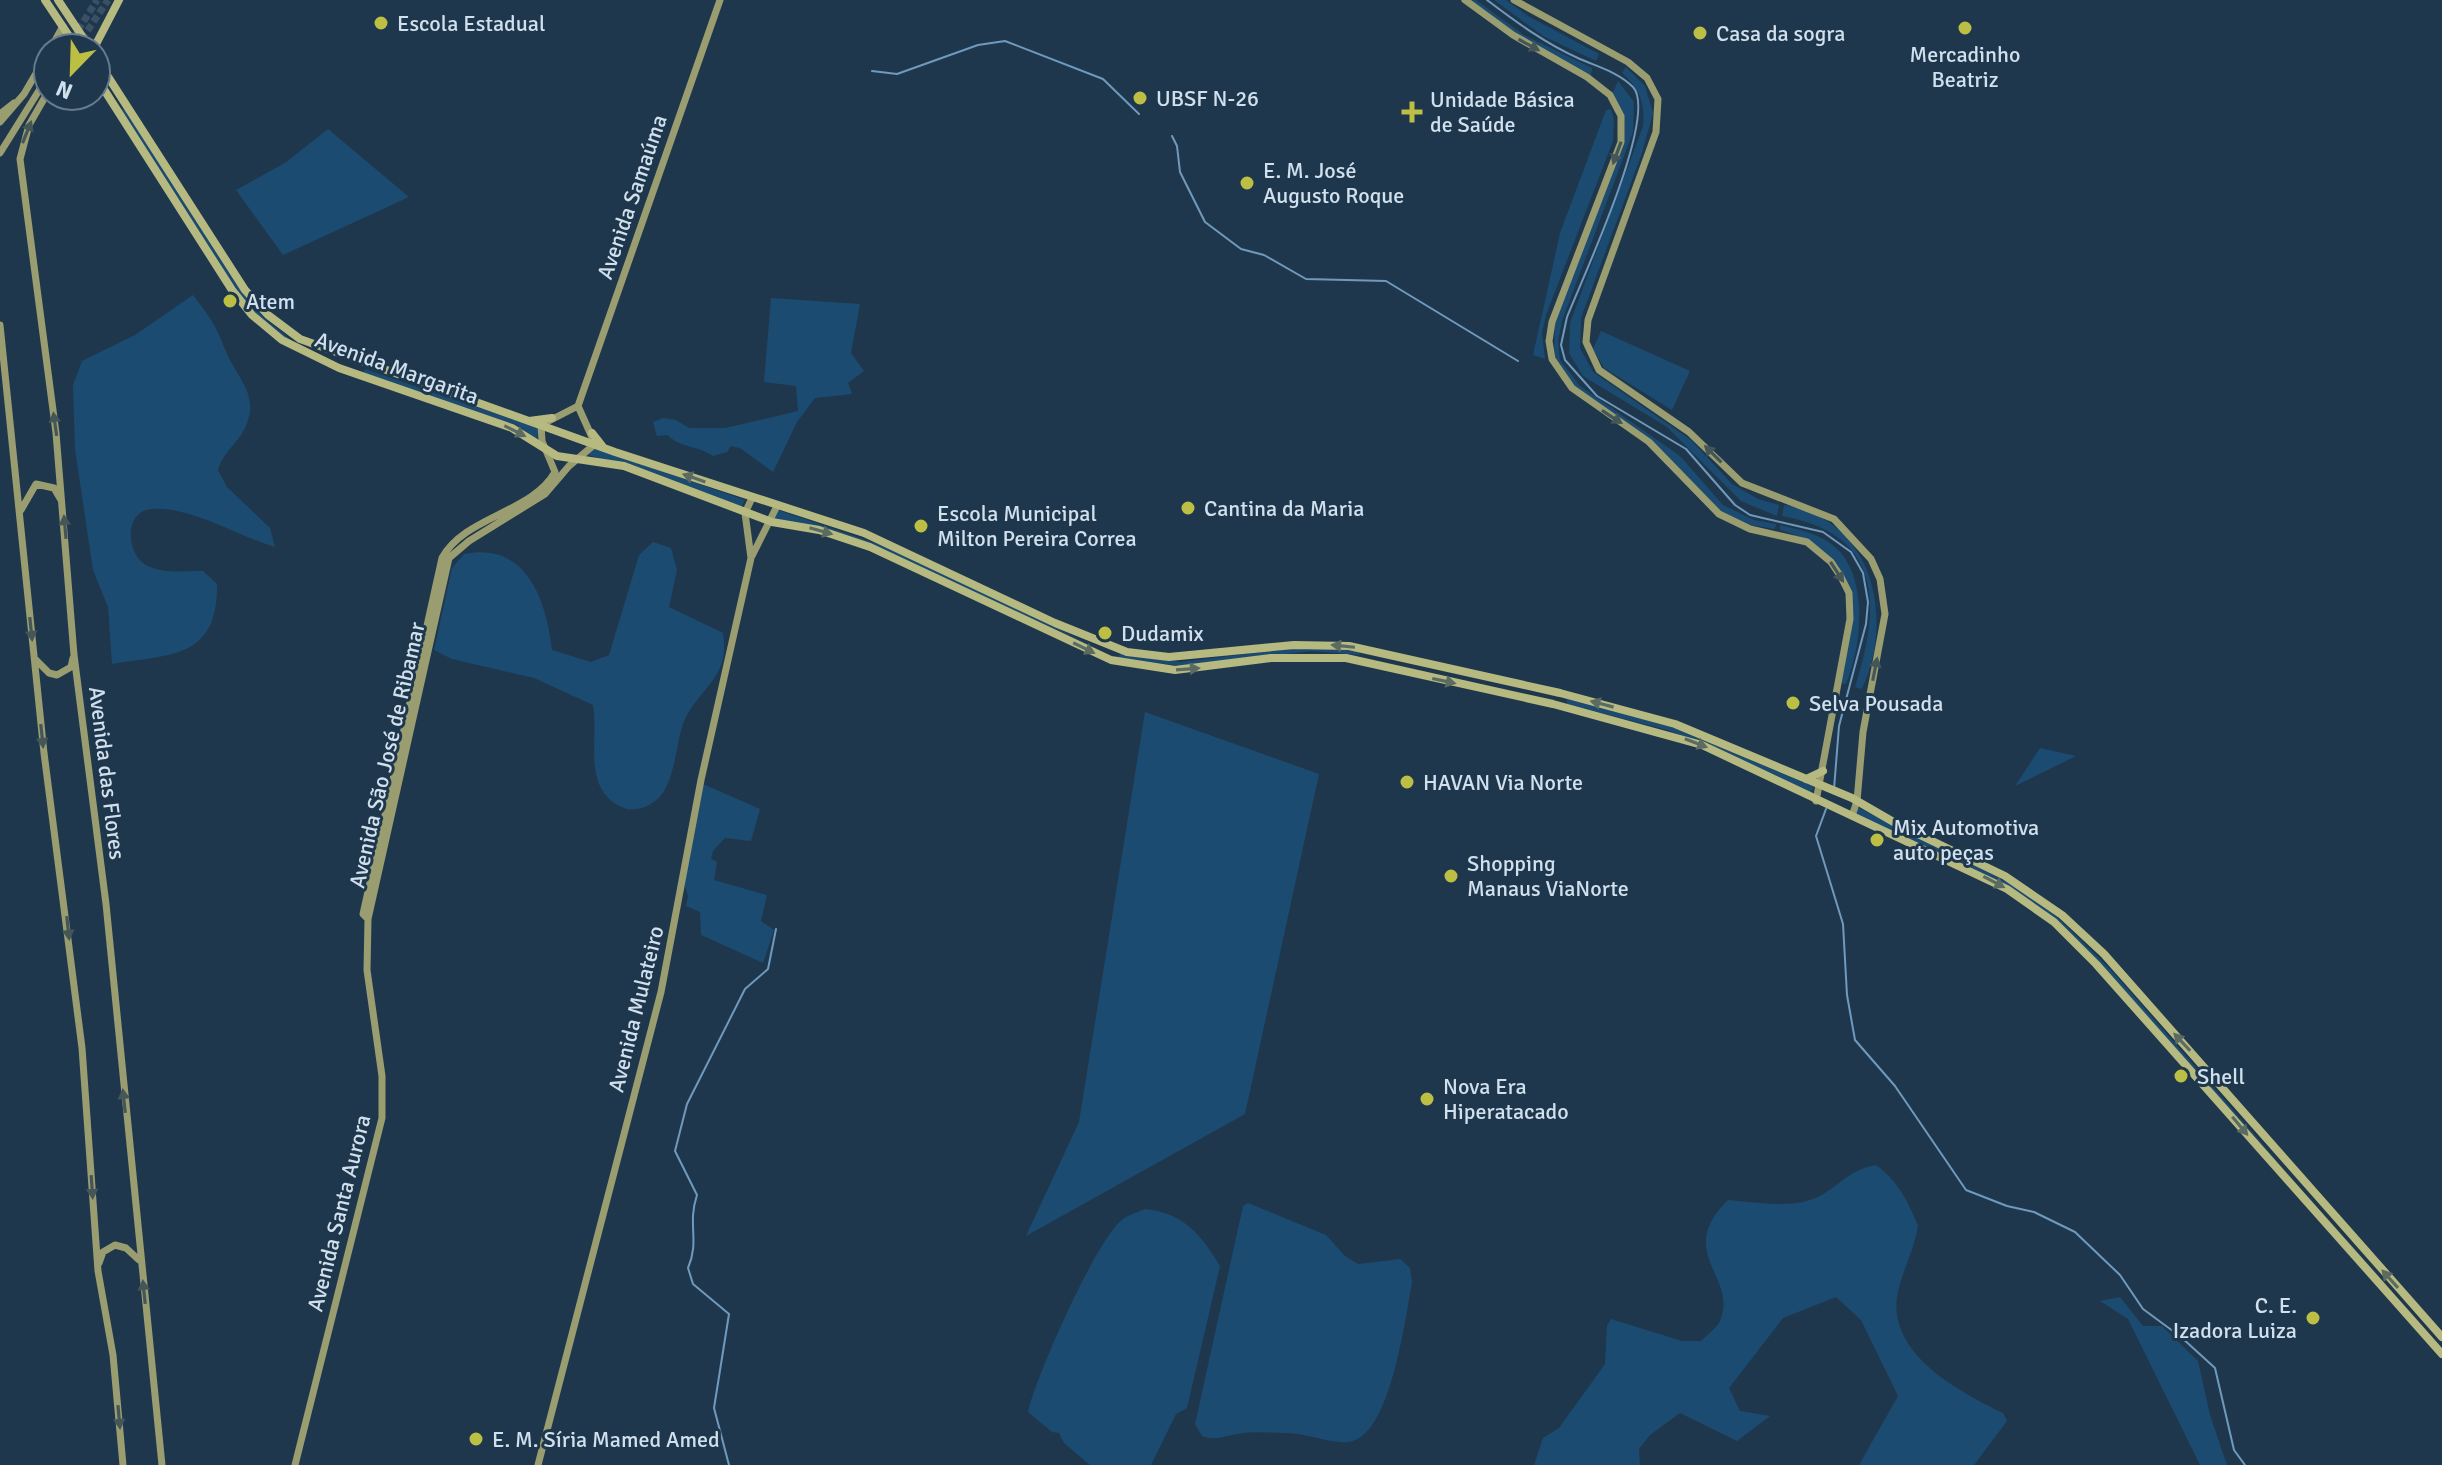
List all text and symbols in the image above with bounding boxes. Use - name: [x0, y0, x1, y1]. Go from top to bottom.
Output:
- place label: Escola Estadual: [397, 10, 545, 37]
- marker: Escola Estadual: [372, 14, 390, 32]
- marker: Mercadinho Beatriz: [1956, 19, 1974, 37]
- place label: Casa da sogra: [1716, 20, 1845, 47]
- marker: Casa da sogra: [1691, 24, 1709, 42]
- north arrow: [32, 32, 112, 112]
- one-way arrow: [1518, 37, 1540, 51]
- place label: Mercadinho Beatriz: [1910, 41, 2020, 93]
- text: N: [52, 75, 77, 105]
- place label: UBSF N-26: [1156, 85, 1259, 112]
- place label: Unidade Básica de Saúde: [1430, 86, 1575, 138]
- marker: UBSF N-26: [1131, 89, 1149, 107]
- marker: Unidade Básica de Saúde: [1401, 101, 1423, 123]
- street label: Avenida Samaúma: [591, 111, 673, 283]
- one-way arrow: [21, 120, 34, 144]
- one-way arrow: [1610, 141, 1622, 165]
- place label: E. M. José Augusto Roque: [1263, 157, 1404, 209]
- marker: E. M. José Augusto Roque: [1238, 174, 1256, 192]
- place label: Atem: [246, 288, 295, 315]
- marker: Atem: [221, 292, 239, 310]
- street label: Avenida Margarita: [311, 326, 483, 410]
- one-way arrow: [1601, 409, 1623, 423]
- one-way arrow: [48, 411, 61, 436]
- one-way arrow: [504, 424, 527, 437]
- one-way arrow: [1704, 445, 1723, 464]
- one-way arrow: [682, 472, 706, 484]
- place label: Cantina da Maria: [1204, 495, 1364, 522]
- marker: Cantina da Maria: [1179, 499, 1197, 517]
- place label: Escola Municipal Milton Pereira Correa: [937, 500, 1137, 552]
- one-way arrow: [58, 514, 71, 539]
- marker: Escola Municipal Milton Pereira Correa: [912, 517, 930, 535]
- one-way arrow: [809, 525, 833, 538]
- one-way arrow: [1829, 561, 1844, 582]
- one-way arrow: [25, 617, 38, 642]
- street label: Avenida São José de Ribamar: [343, 619, 431, 891]
- place label: Dudamix: [1121, 620, 1204, 647]
- marker: Dudamix: [1096, 624, 1114, 642]
- one-way arrow: [1331, 639, 1356, 652]
- one-way arrow: [1072, 641, 1095, 655]
- one-way arrow: [1870, 656, 1882, 681]
- one-way arrow: [1176, 662, 1201, 675]
- one-way arrow: [1432, 676, 1457, 688]
- street label: Avenida das Flores: [83, 685, 131, 861]
- place label: Selva Pousada: [1809, 690, 1943, 717]
- marker: Selva Pousada: [1784, 694, 1802, 712]
- one-way arrow: [1589, 697, 1614, 709]
- one-way arrow: [36, 724, 49, 749]
- one-way arrow: [1684, 737, 1708, 750]
- place label: HAVAN Via Norte: [1423, 769, 1583, 796]
- marker: HAVAN Via Norte: [1398, 773, 1416, 791]
- place label: Mix Automotiva auto peças: [1893, 814, 2039, 866]
- marker: Mix Automotiva auto peças: [1868, 831, 1886, 849]
- place label: Shopping Manaus ViaNorte: [1467, 850, 1629, 902]
- marker: Shopping Manaus ViaNorte: [1442, 867, 1460, 885]
- one-way arrow: [1982, 875, 2005, 889]
- one-way arrow: [61, 916, 74, 941]
- street label: Avenida Mulateiro: [602, 923, 670, 1095]
- one-way arrow: [2173, 1032, 2191, 1051]
- place label: Shell: [2197, 1063, 2245, 1090]
- marker: Shell: [2172, 1067, 2190, 1085]
- place label: Nova Era Hiperatacado: [1443, 1073, 1569, 1125]
- one-way arrow: [117, 1088, 130, 1113]
- marker: Nova Era Hiperatacado: [1418, 1090, 1436, 1108]
- street label: Avenida Santa Aurora: [301, 1112, 377, 1314]
- one-way arrow: [2230, 1117, 2248, 1136]
- one-way arrow: [86, 1175, 99, 1200]
- one-way arrow: [2382, 1270, 2399, 1290]
- one-way arrow: [137, 1279, 150, 1304]
- place label: C. E. Izadora Luiza: [2173, 1292, 2297, 1344]
- marker: C. E. Izadora Luiza: [2304, 1309, 2322, 1327]
- one-way arrow: [113, 1405, 126, 1430]
- place label: E. M. Síria Mamed Amed: [492, 1426, 720, 1453]
- marker: E. M. Síria Mamed Amed: [467, 1430, 485, 1448]

